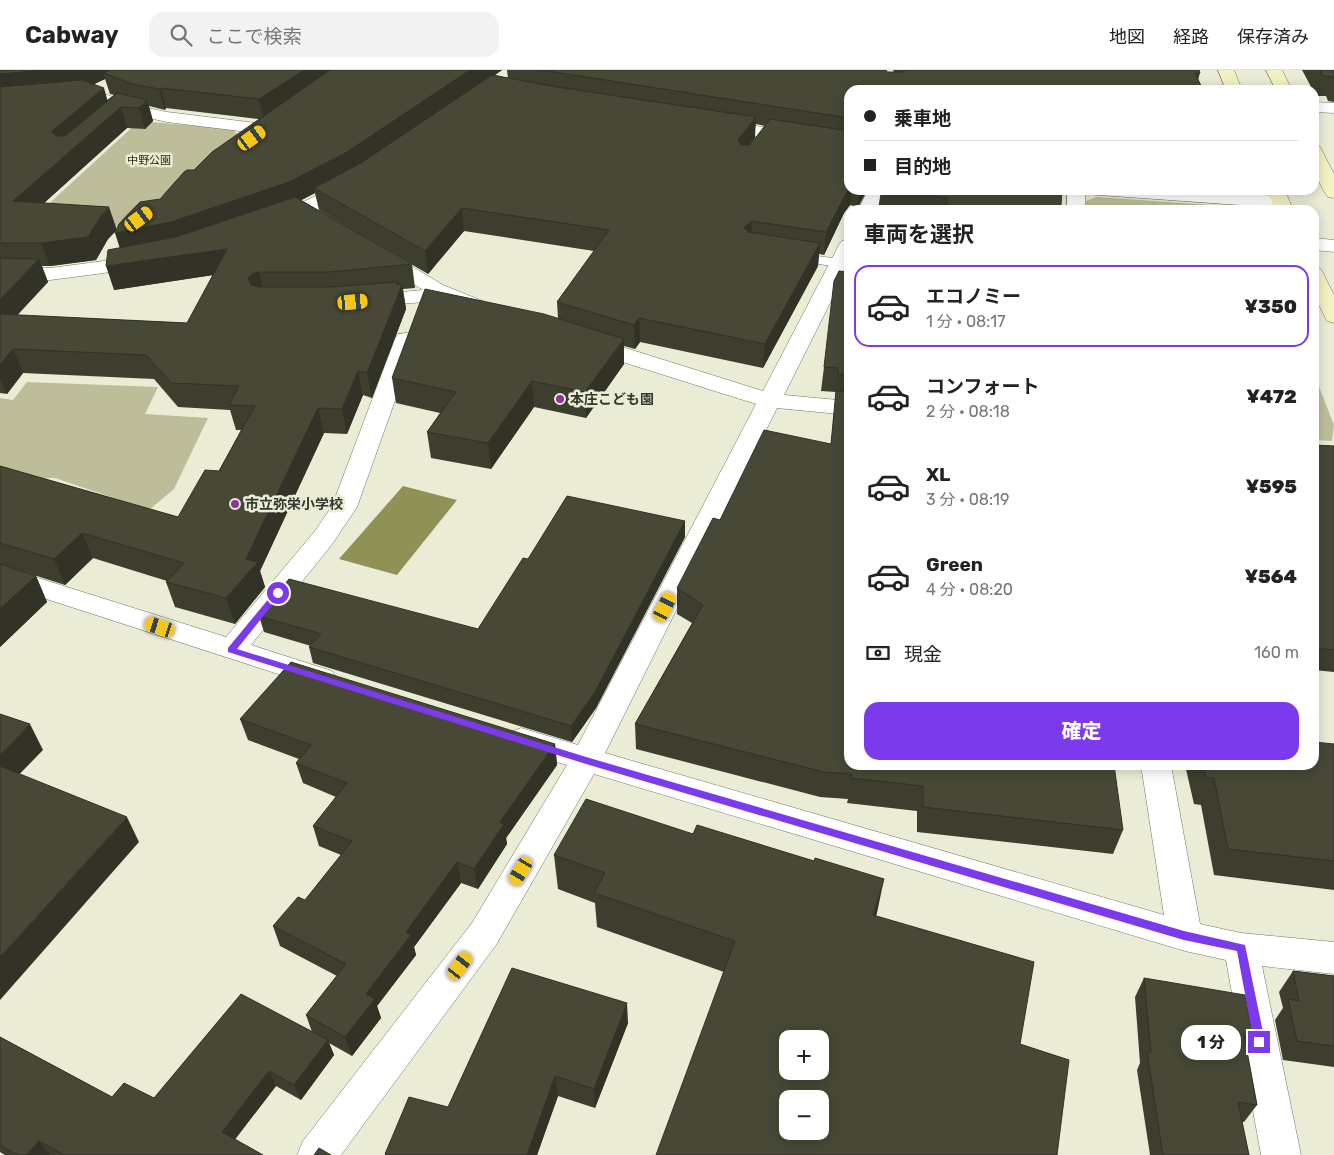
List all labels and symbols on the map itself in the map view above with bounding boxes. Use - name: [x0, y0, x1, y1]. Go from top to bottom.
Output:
- car: [235, 123, 268, 153]
- park label: 中野公園: [127, 154, 171, 167]
- car: [122, 204, 155, 234]
- car: [337, 293, 368, 311]
- place label: 本庄こども園: [570, 391, 654, 408]
- marker: 本庄こども園: [554, 393, 566, 405]
- place label: 市立弥栄小学校: [245, 496, 343, 513]
- marker: 市立弥栄小学校: [229, 498, 241, 510]
- route start: [267, 582, 289, 604]
- car: [651, 590, 678, 624]
- car: [143, 615, 176, 639]
- car: [506, 854, 535, 888]
- car: [444, 950, 475, 982]
- callout: 1 分: [1182, 1024, 1242, 1060]
- route end: [1248, 1031, 1270, 1053]

